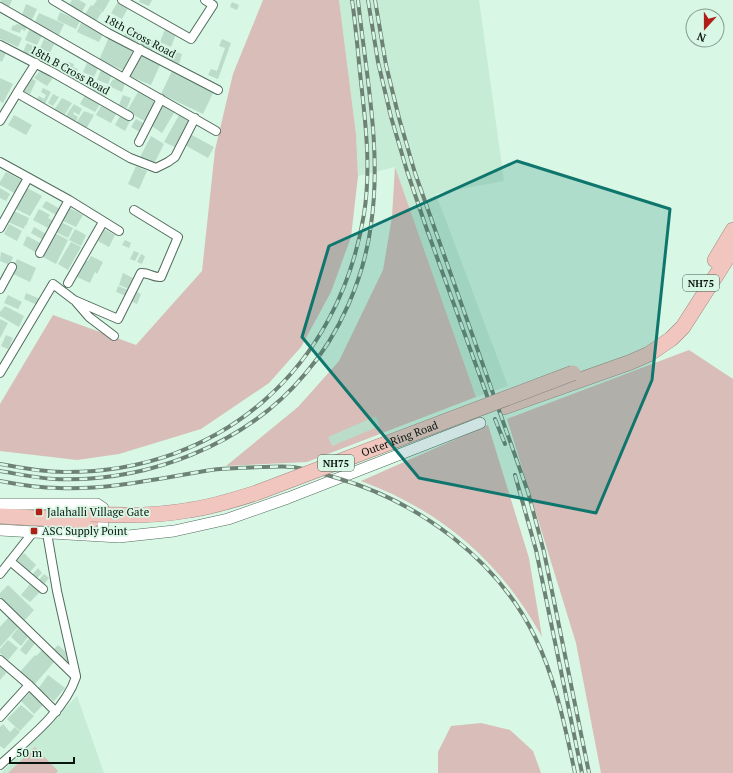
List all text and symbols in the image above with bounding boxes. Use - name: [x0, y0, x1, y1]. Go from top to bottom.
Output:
- north arrow: [685, 8, 725, 48]
- street label: 18th Cross Road: [102, 11, 178, 61]
- text: N: [694, 29, 708, 45]
- street label: 18th B Cross Road: [28, 42, 112, 98]
- road number: NH75: [683, 275, 719, 291]
- street label: Outer Ring Road: [359, 418, 440, 460]
- road number: NH75: [318, 455, 354, 471]
- place label: Jalahalli Village Gate: [47, 505, 150, 519]
- marker: Jalahalli Village Gate: [34, 507, 44, 517]
- place label: ASC Supply Point: [42, 524, 128, 538]
- marker: ASC Supply Point: [29, 526, 39, 536]
- scale bar: [10, 739, 74, 765]
- text: 50 m: [16, 745, 43, 760]

